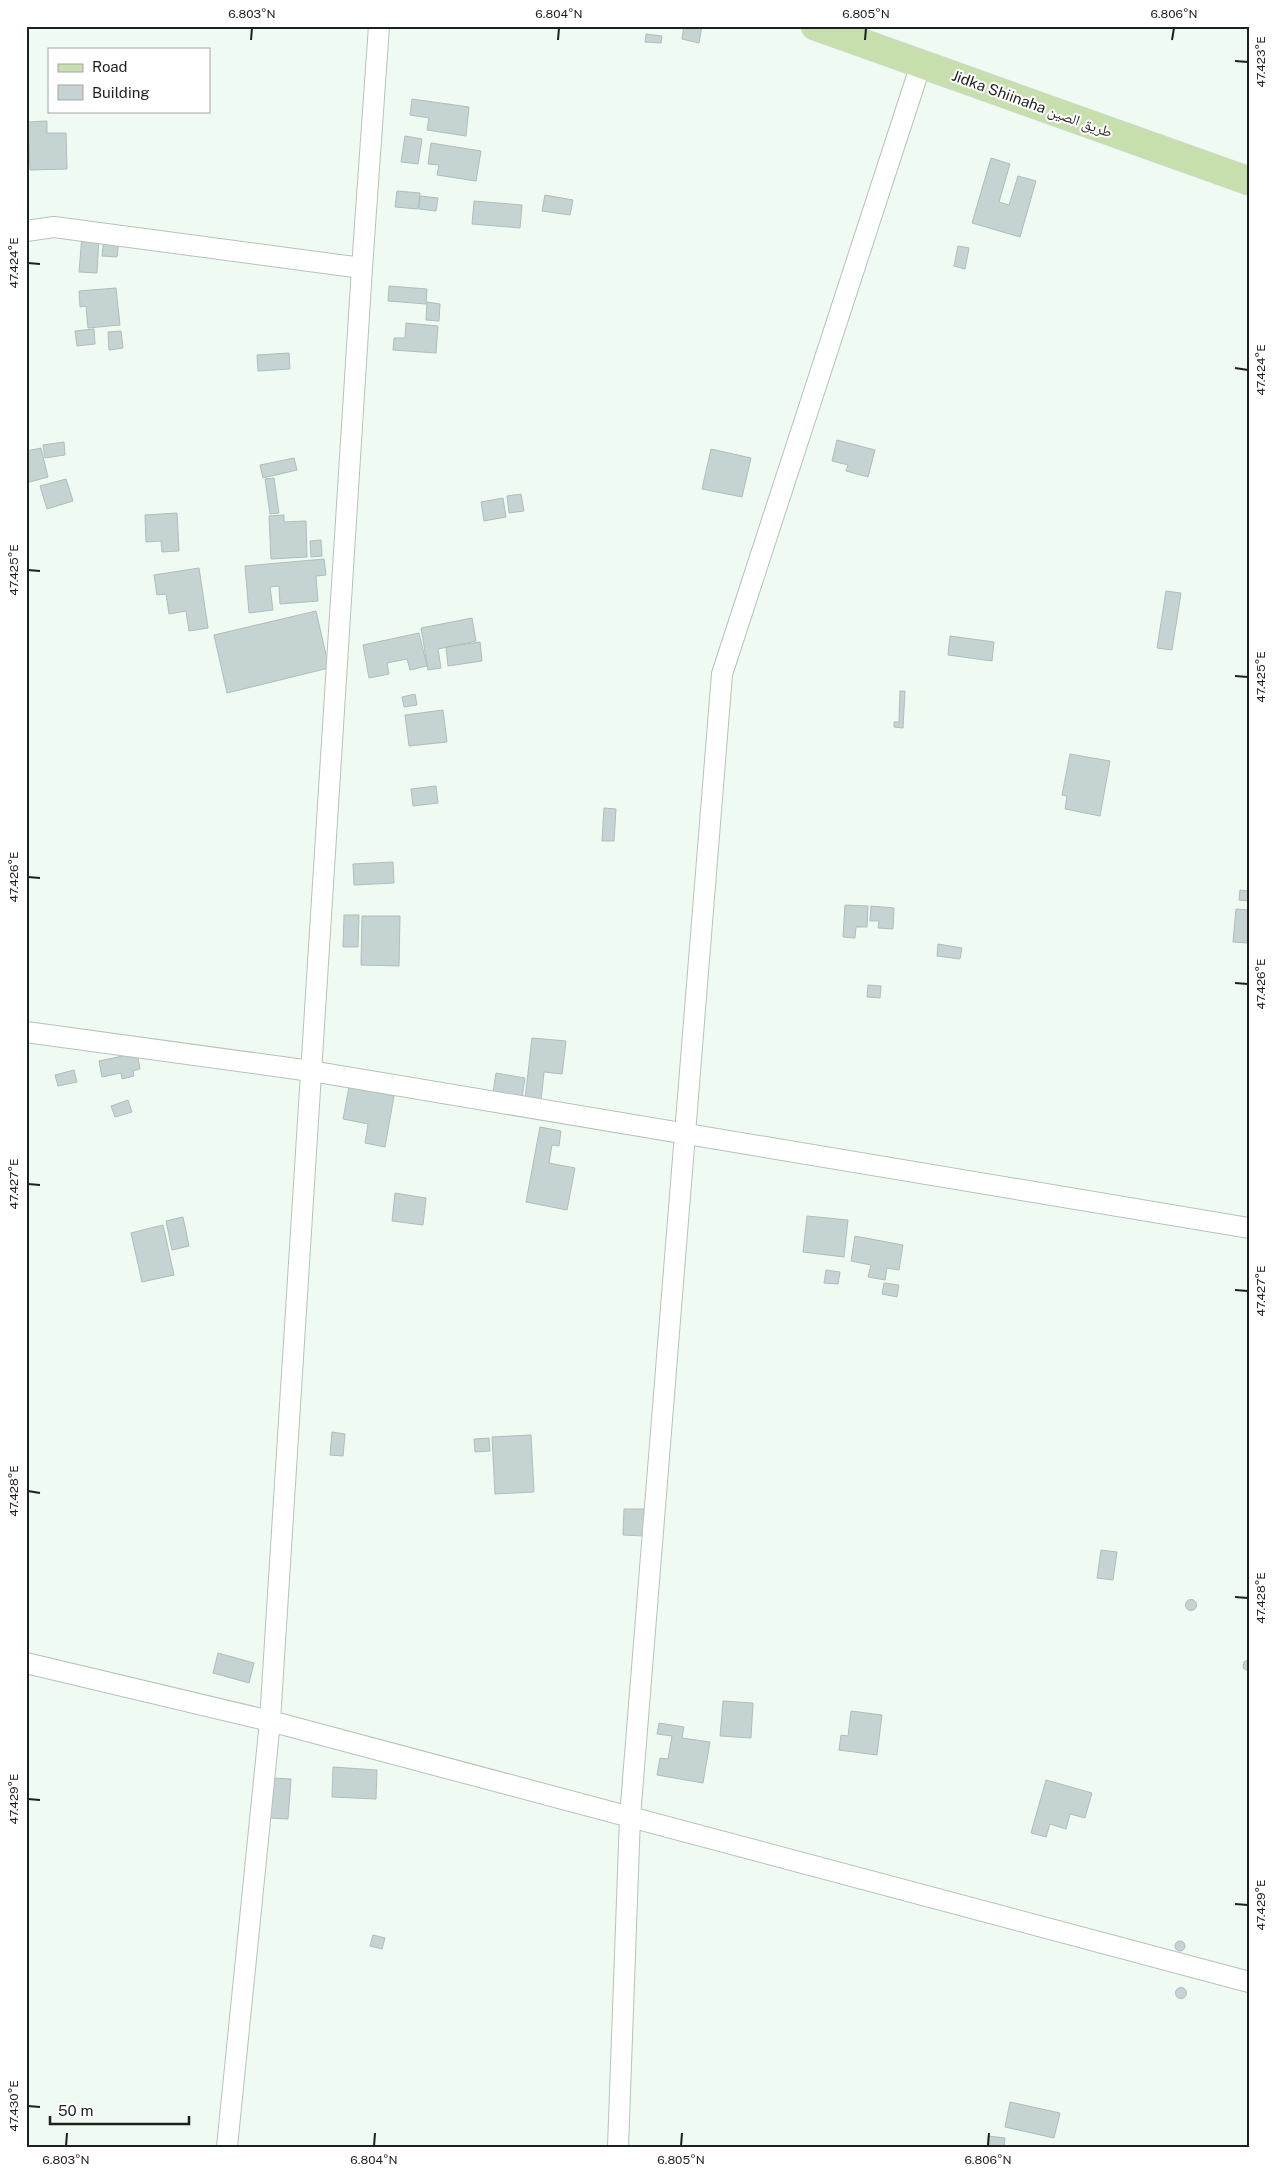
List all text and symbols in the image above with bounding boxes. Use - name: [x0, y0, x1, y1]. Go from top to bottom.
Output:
- text: 6.803°N: [228, 7, 276, 21]
- text: 6.804°N: [535, 7, 583, 21]
- text: 6.805°N: [842, 7, 890, 21]
- text: 6.806°N: [1150, 7, 1198, 21]
- text: 47.423°E: [1254, 36, 1268, 88]
- legend: [48, 48, 210, 112]
- text: Road: [92, 58, 128, 75]
- street label: Jidka Shiinaha طريق الصين: [949, 67, 1115, 142]
- text: Building: [92, 84, 150, 101]
- text: 47.424°E: [7, 237, 21, 289]
- text: 47.424°E: [1254, 344, 1268, 396]
- text: 47.425°E: [7, 544, 21, 596]
- text: 47.425°E: [1254, 651, 1268, 703]
- text: 47.426°E: [7, 851, 21, 903]
- text: 47.426°E: [1254, 958, 1268, 1010]
- text: 47.427°E: [7, 1159, 21, 1209]
- text: 47.427°E: [1254, 1266, 1268, 1316]
- text: 47.428°E: [7, 1465, 21, 1517]
- text: 47.428°E: [1254, 1572, 1268, 1624]
- text: 47.429°E: [7, 1773, 21, 1825]
- text: 47.429°E: [1254, 1879, 1268, 1931]
- text: 47.430°E: [7, 2080, 21, 2132]
- scale bar: [50, 2093, 189, 2125]
- text: 50 m: [58, 2102, 93, 2119]
- text: 6.803°N: [42, 2153, 90, 2167]
- text: 6.804°N: [350, 2153, 398, 2167]
- text: 6.805°N: [657, 2153, 705, 2167]
- text: 6.806°N: [964, 2153, 1012, 2167]

